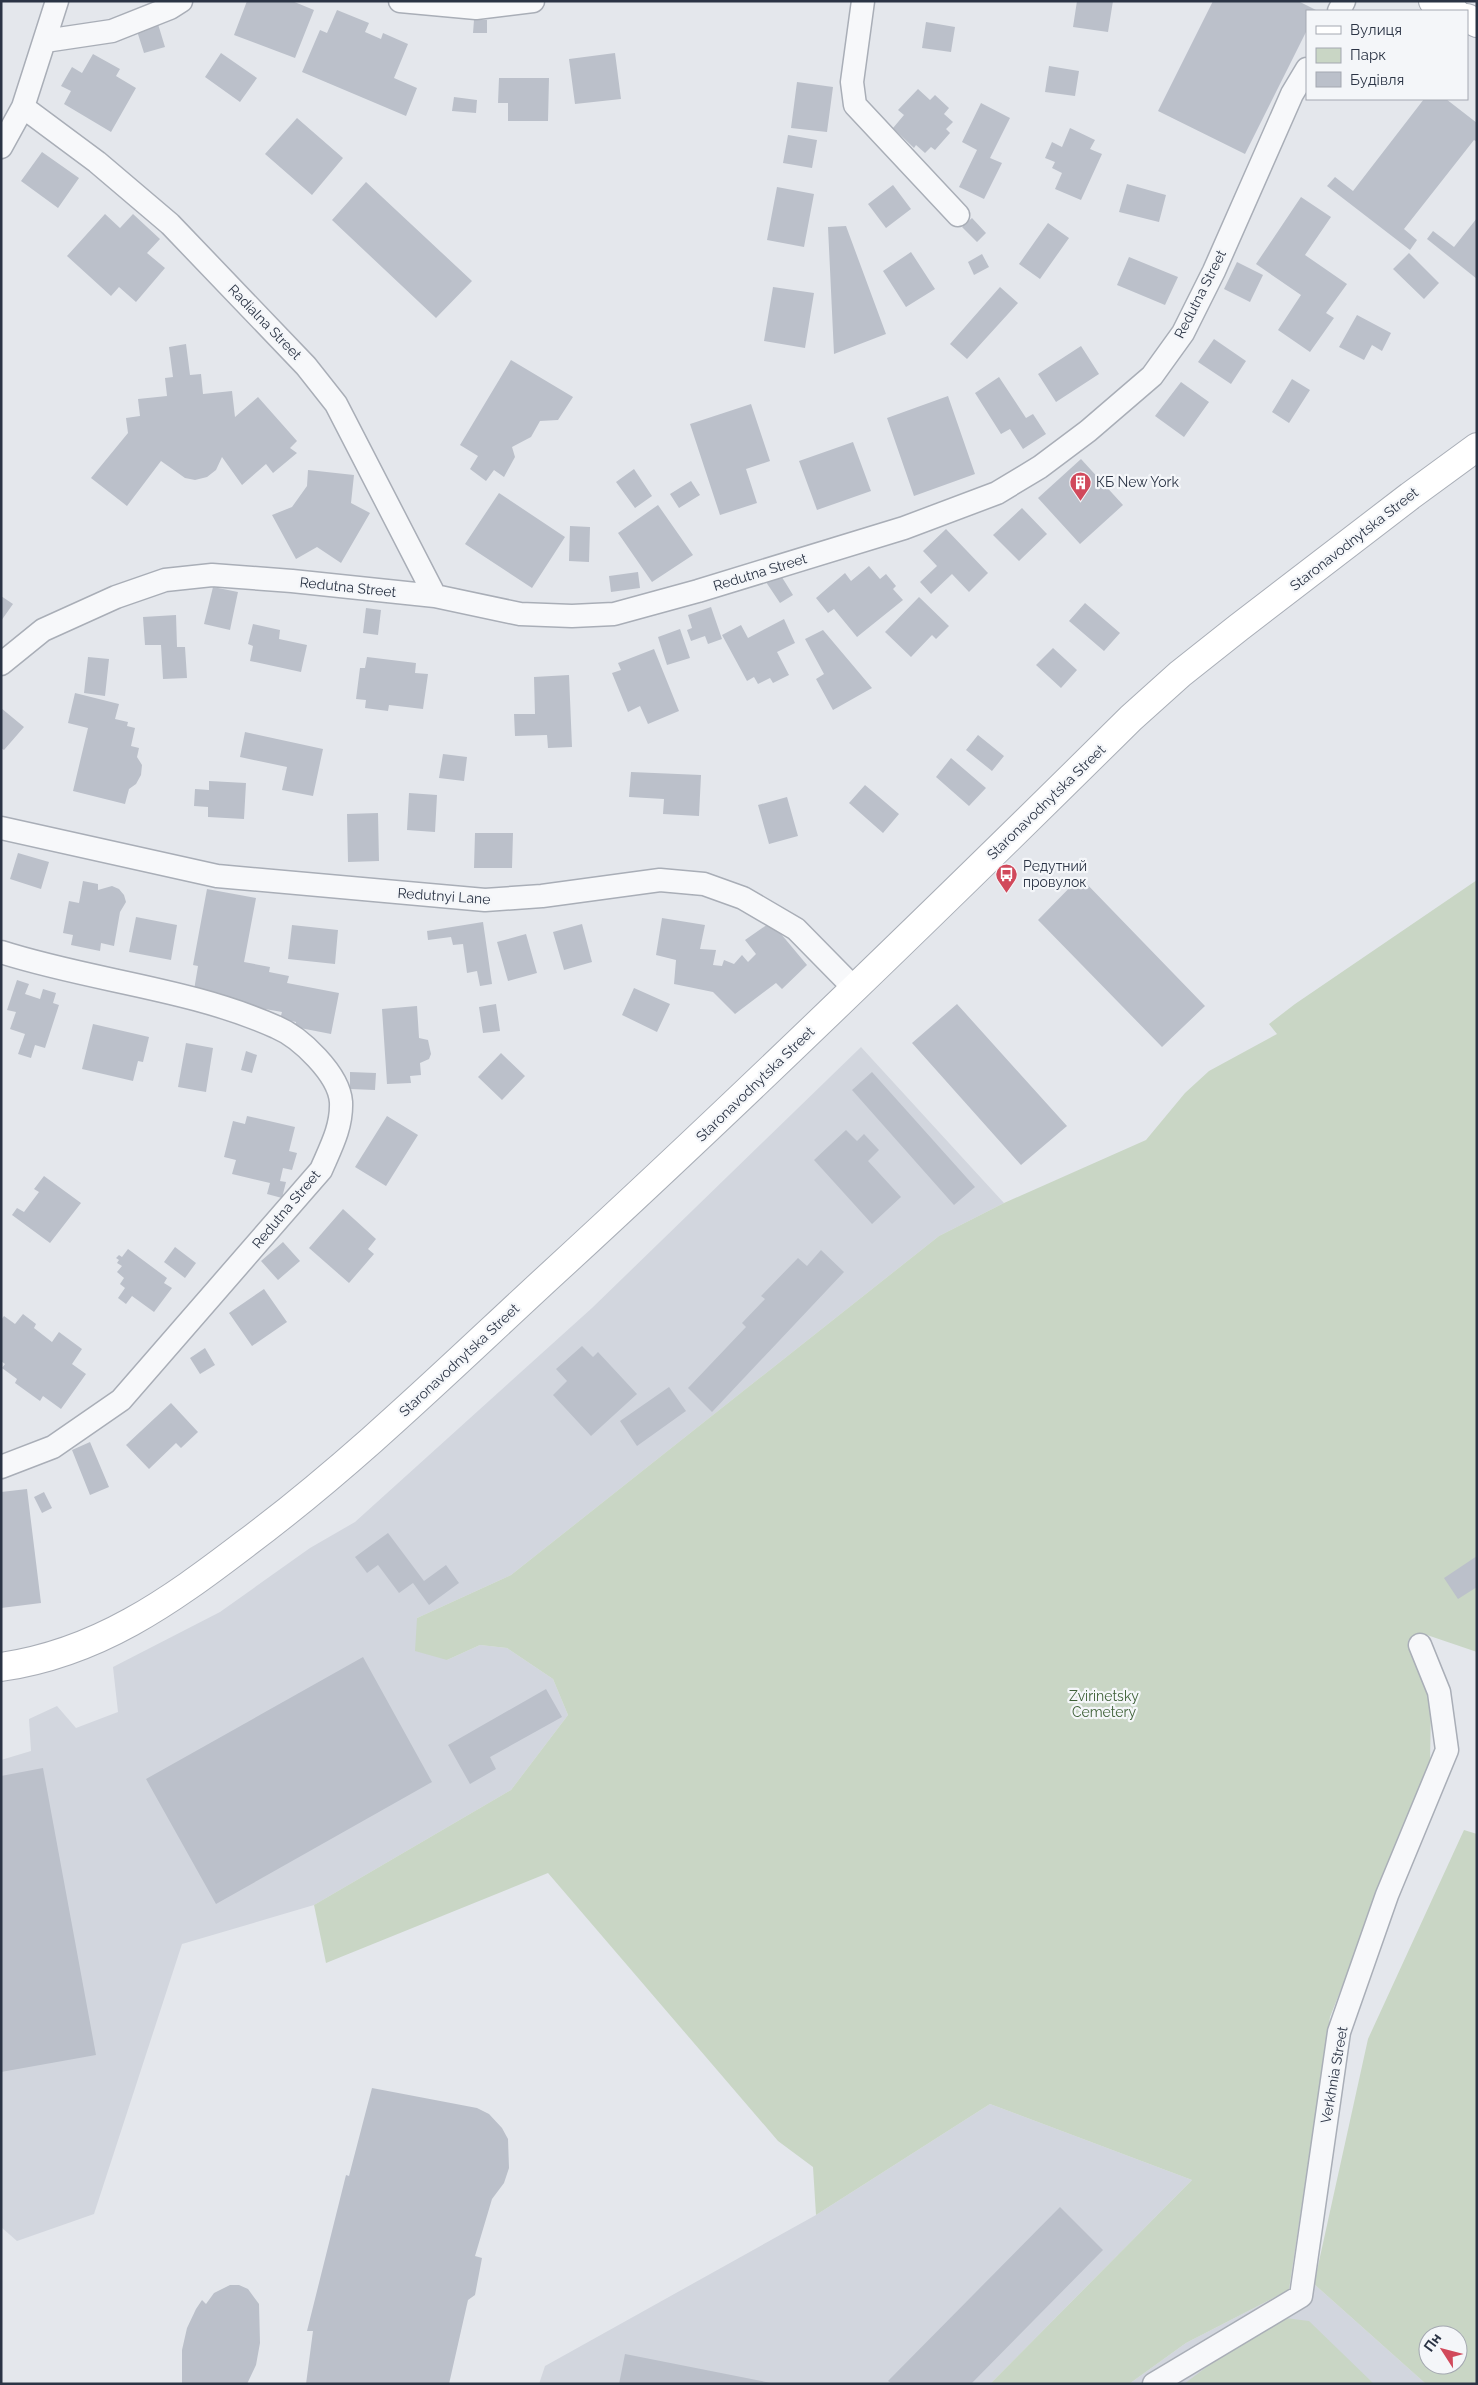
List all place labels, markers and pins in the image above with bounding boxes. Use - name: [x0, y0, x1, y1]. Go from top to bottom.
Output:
- building icon: КБ New York: [1068, 470, 1092, 501]
- place label: КБ New York: [1096, 474, 1179, 490]
- place label: Редутний провулок: [1023, 858, 1087, 890]
- bus stop icon: Редутний провулок: [995, 862, 1019, 893]

